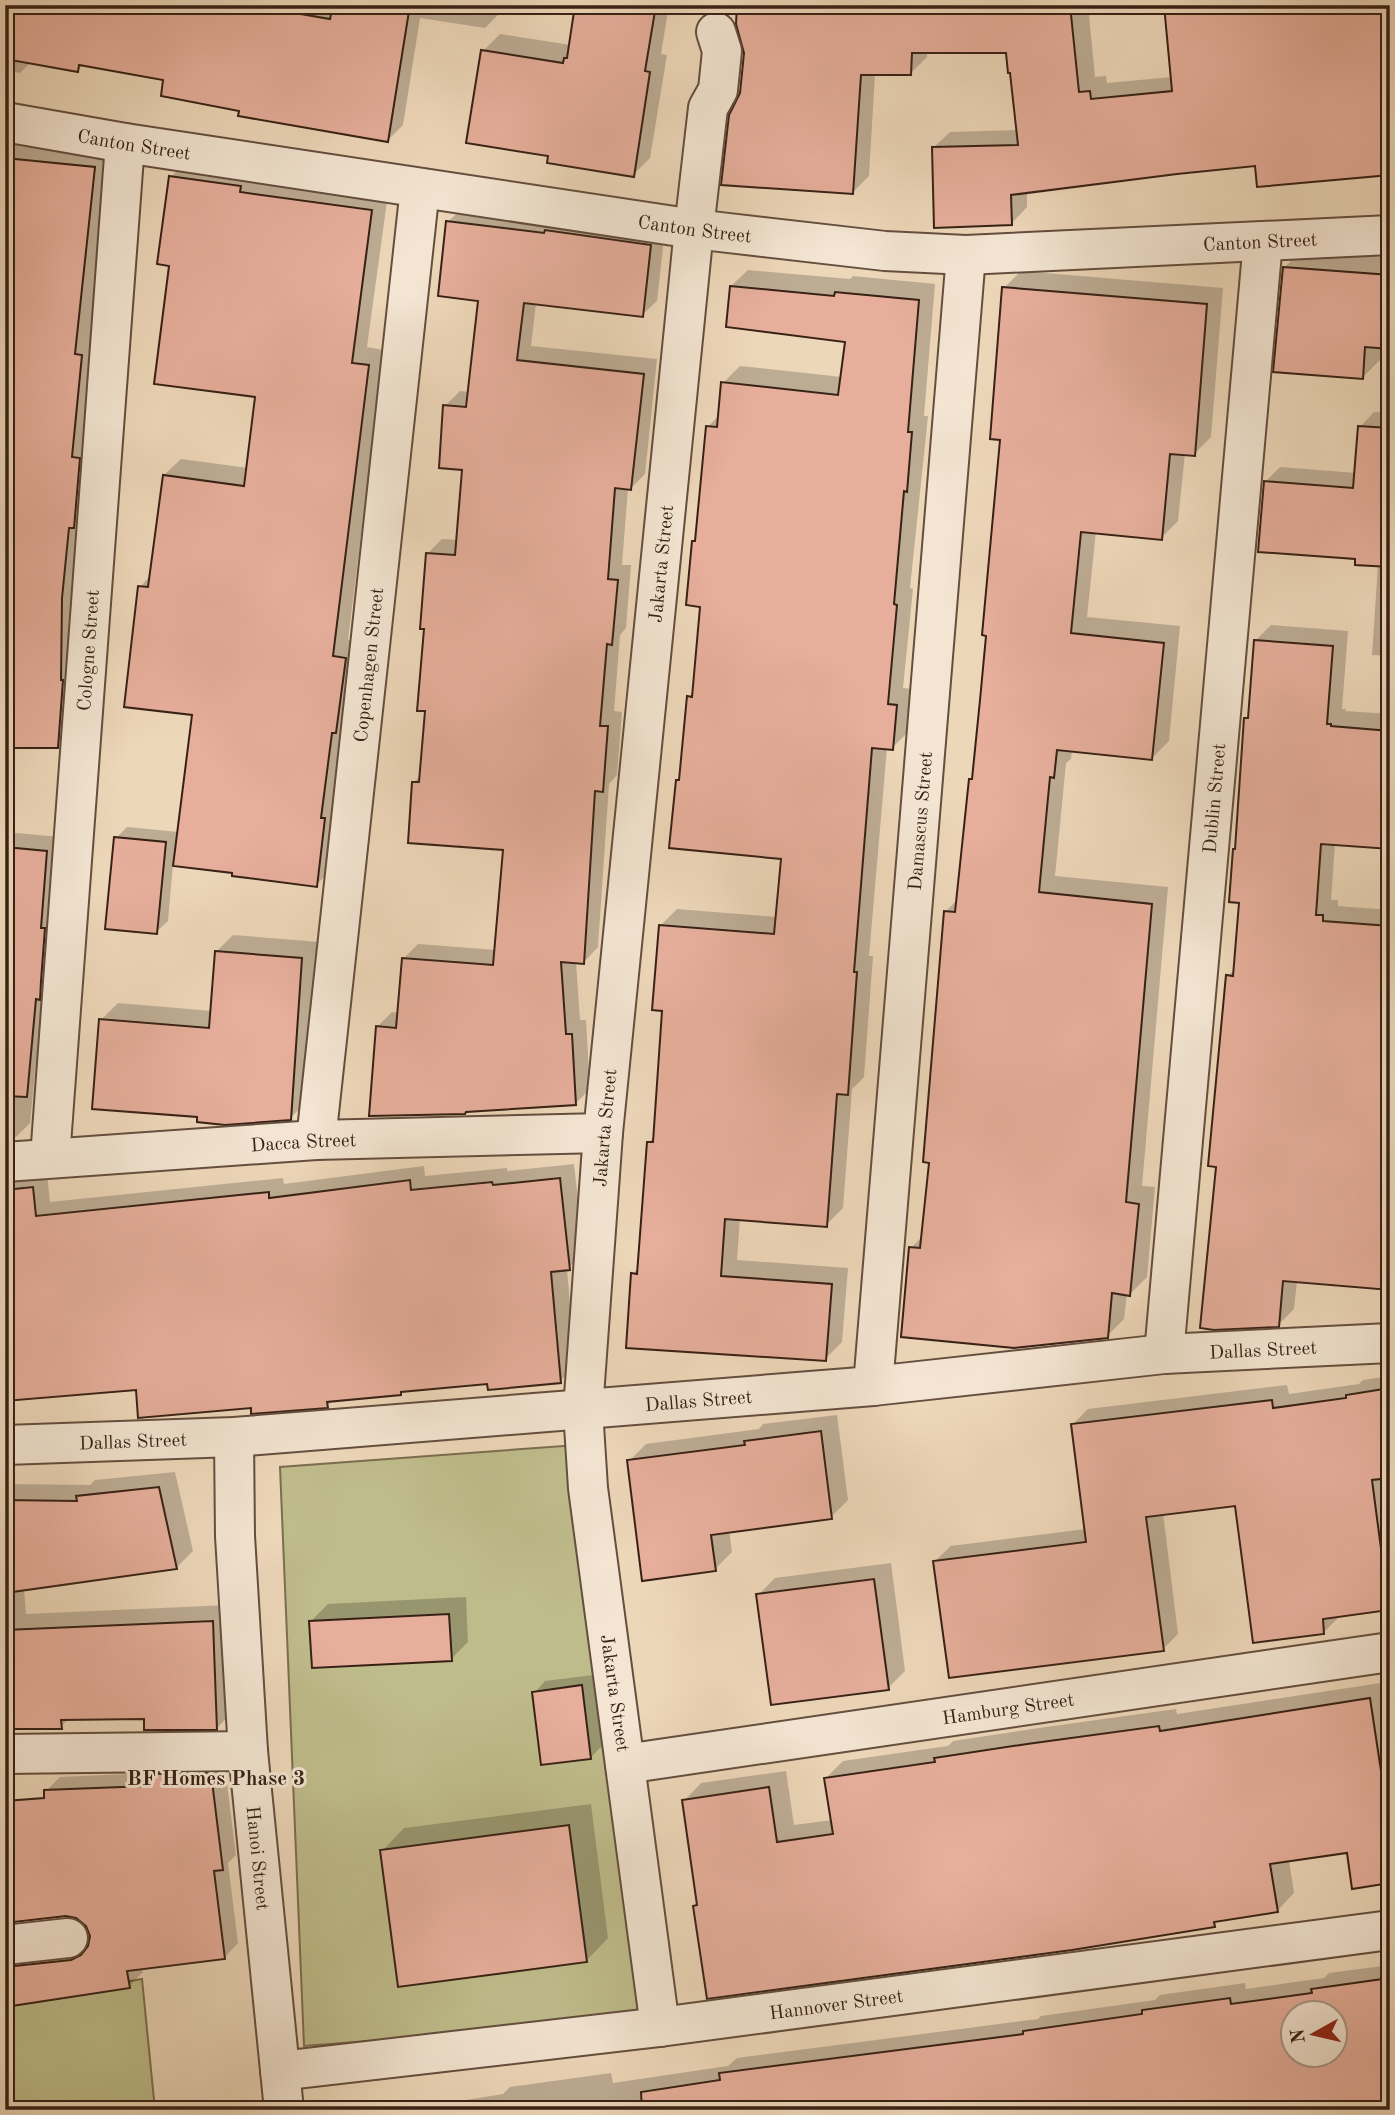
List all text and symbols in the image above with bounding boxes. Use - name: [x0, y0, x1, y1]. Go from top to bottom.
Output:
- street label: Canton Street: [76, 128, 192, 165]
- street label: Canton Street: [636, 214, 752, 248]
- street label: Canton Street: [1203, 231, 1318, 256]
- street label: Jakarta Street: [647, 504, 678, 624]
- street label: Copenhagen Street: [352, 587, 388, 744]
- street label: Cologne Street: [76, 589, 104, 712]
- street label: Dublin Street: [1202, 742, 1230, 855]
- street label: Damascus Street: [907, 751, 937, 891]
- street label: Jakarta Street: [592, 1068, 621, 1188]
- street label: Dacca Street: [250, 1132, 356, 1157]
- street label: Dallas Street: [1209, 1340, 1317, 1364]
- street label: Dallas Street: [644, 1389, 753, 1416]
- street label: Dallas Street: [79, 1432, 187, 1454]
- street label: Jakarta Street: [596, 1633, 631, 1753]
- street label: Hamburg Street: [941, 1691, 1076, 1729]
- district label: BF Homes Phase 3: [127, 1769, 305, 1790]
- street label: Hanoi Street: [242, 1805, 271, 1911]
- street label: Hannover Street: [768, 1988, 904, 2024]
- north arrow: [1280, 2000, 1350, 2070]
- text: N: [1289, 2027, 1310, 2045]

